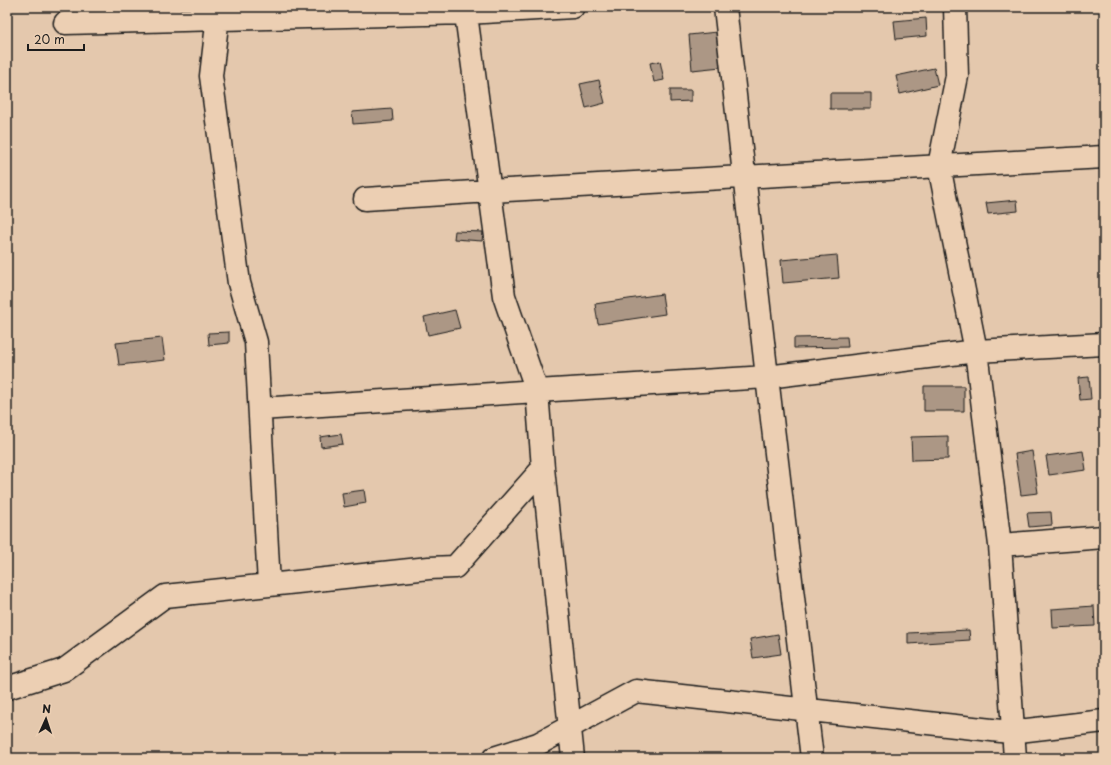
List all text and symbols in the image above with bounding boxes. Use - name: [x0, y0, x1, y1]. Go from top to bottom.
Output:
- scale bar: [28, 26, 84, 52]
- text: 20 m: [34, 30, 65, 48]
- north arrow: [26, 699, 66, 739]
- text: N: [42, 700, 52, 717]

